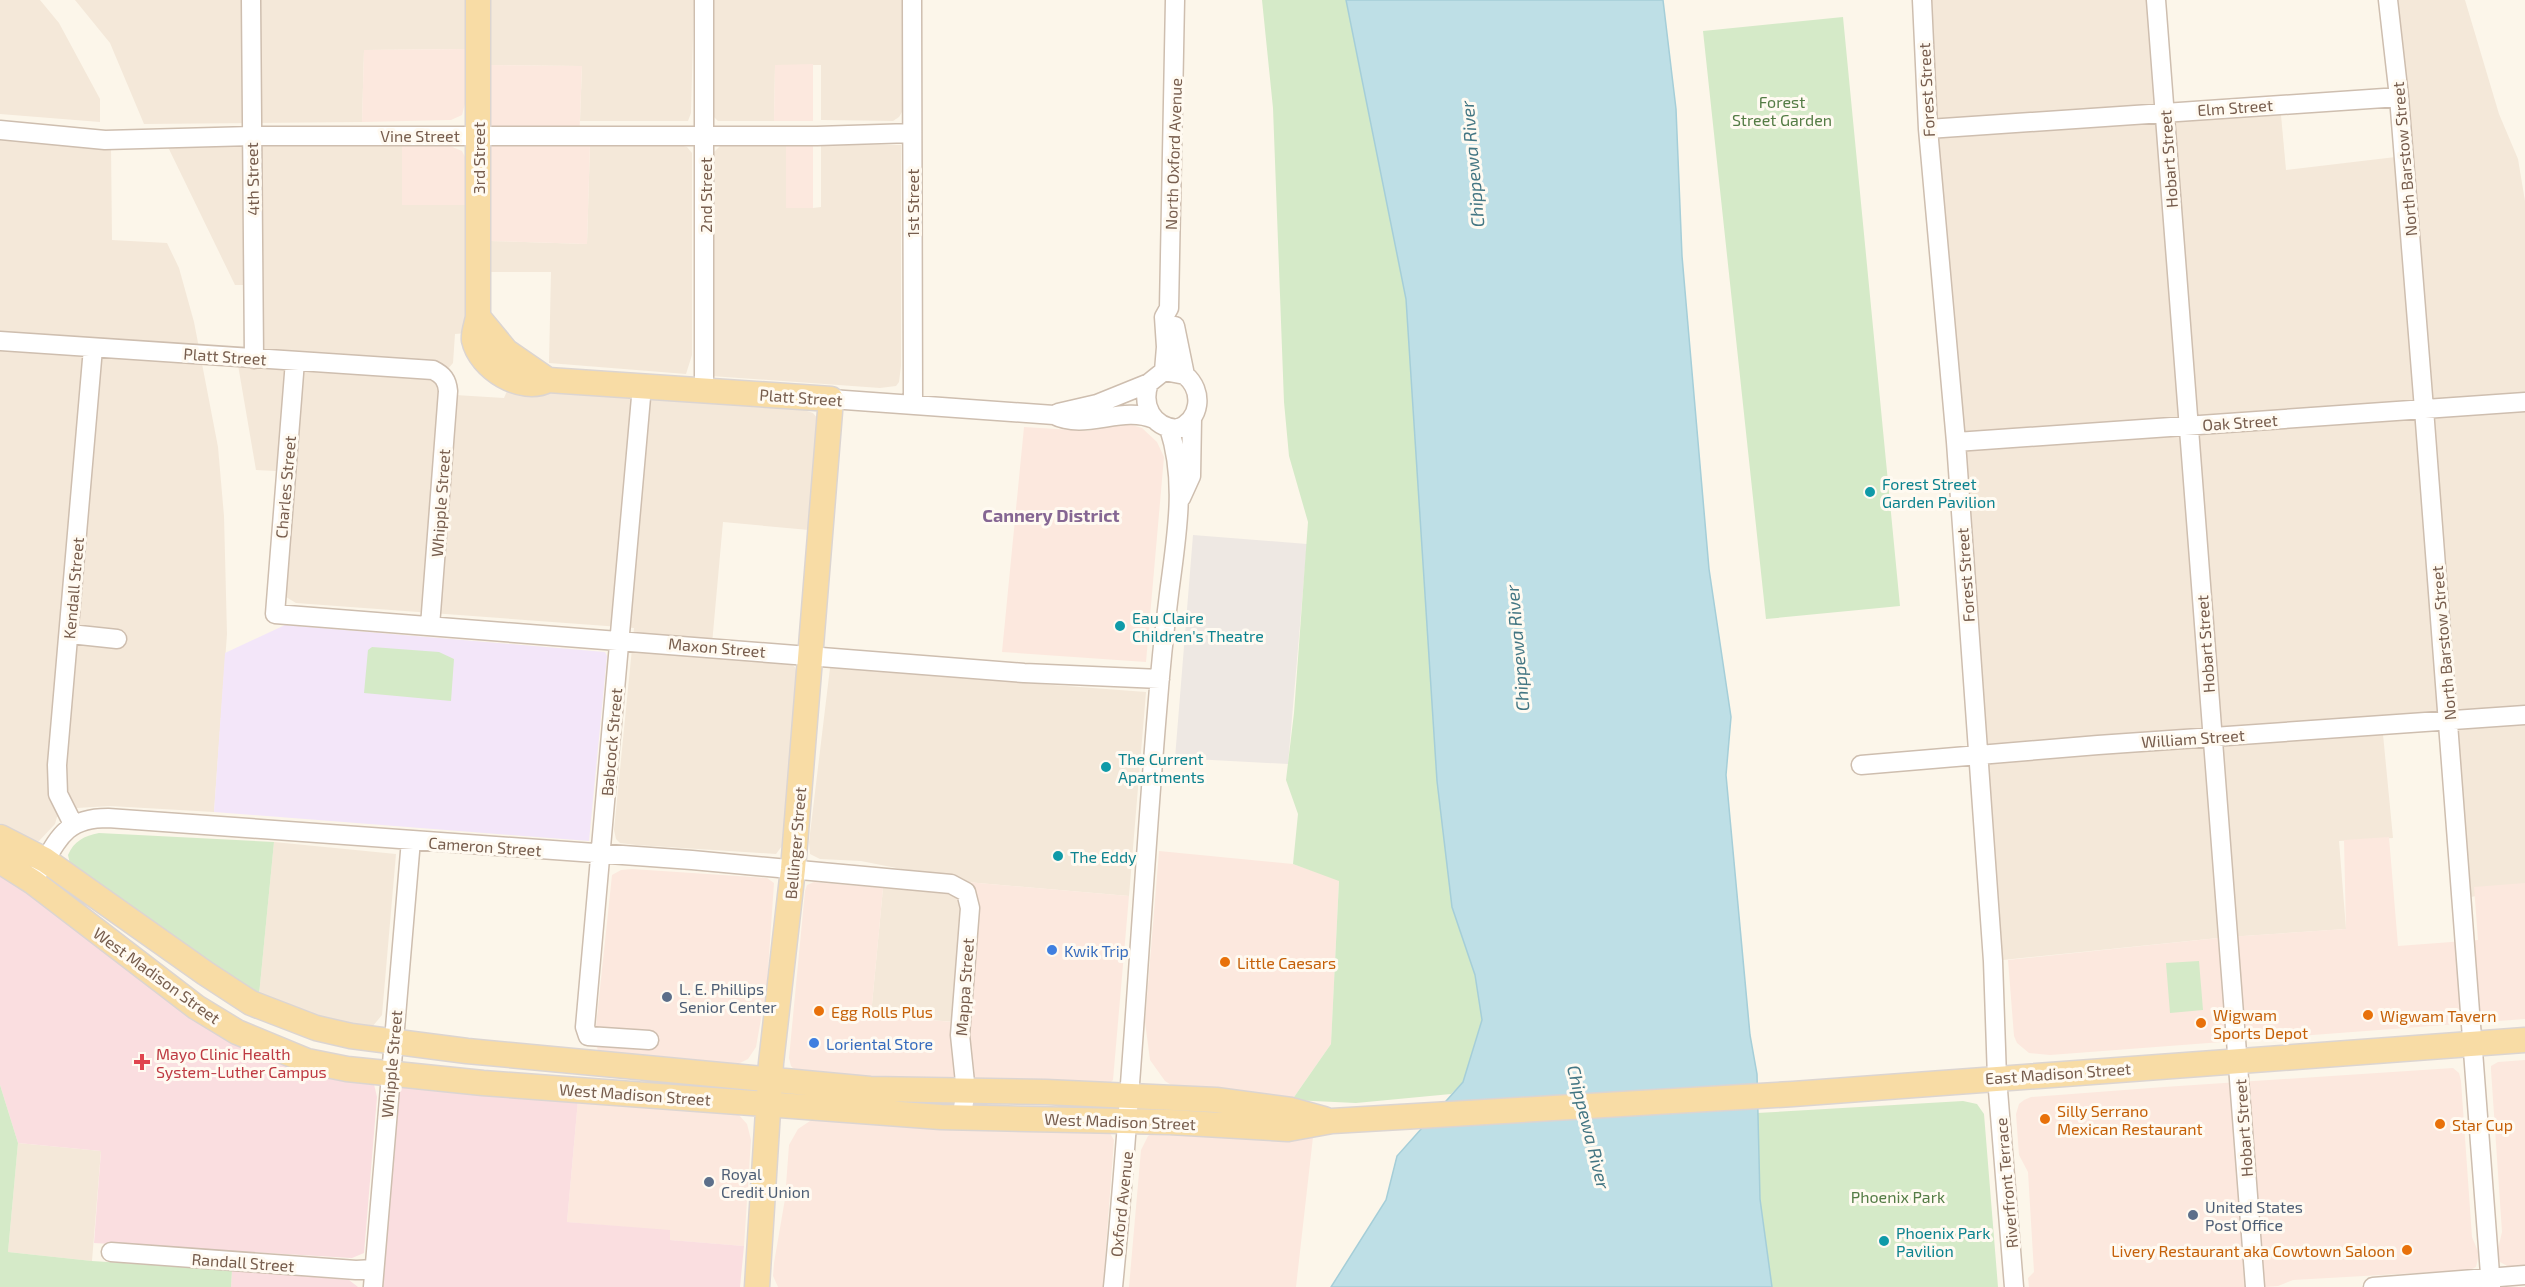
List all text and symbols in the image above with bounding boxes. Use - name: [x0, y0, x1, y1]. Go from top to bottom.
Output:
- street label: Forest Street: [1914, 42, 1938, 138]
- street label: North Oxford Avenue: [1161, 78, 1185, 230]
- street label: North Barstow Street: [2388, 81, 2420, 237]
- park label: Forest Street Garden: [1732, 92, 1832, 129]
- street label: Elm Street: [2197, 95, 2273, 119]
- water label: Chippewa River: [1455, 99, 1488, 228]
- street label: Hobart Street: [2155, 109, 2181, 209]
- street label: 3rd Street: [469, 122, 488, 194]
- street label: Vine Street: [380, 126, 460, 145]
- street label: 4th Street: [242, 142, 262, 216]
- street label: 2nd Street: [696, 157, 715, 233]
- street label: 1st Street: [903, 169, 922, 237]
- street label: Platt Street: [183, 344, 267, 368]
- street label: Platt Street: [759, 385, 843, 409]
- street label: Oak Street: [2202, 410, 2278, 434]
- street label: Charles Street: [271, 435, 299, 539]
- street label: Whipple Street: [427, 448, 453, 558]
- place label: Forest Street Garden Pavilion: [1882, 474, 1995, 511]
- marker: Forest Street Garden Pavilion: [1863, 485, 1877, 499]
- district label: Cannery District: [982, 504, 1120, 526]
- street label: Forest Street: [1952, 527, 1978, 623]
- street label: Kendall Street: [59, 536, 87, 640]
- street label: North Barstow Street: [2427, 565, 2459, 721]
- water label: Chippewa River: [1500, 583, 1533, 712]
- street label: Hobart Street: [2192, 594, 2218, 694]
- place label: Eau Claire Children's Theatre: [1132, 608, 1264, 645]
- marker: Eau Claire Children's Theatre: [1113, 619, 1127, 633]
- street label: Maxon Street: [668, 633, 766, 661]
- street label: Babcock Street: [597, 687, 625, 797]
- street label: William Street: [2141, 725, 2245, 751]
- place label: The Current Apartments: [1118, 749, 1205, 786]
- marker: The Current Apartments: [1099, 760, 1113, 774]
- street label: Bellinger Street: [781, 786, 809, 900]
- street label: Cameron Street: [428, 833, 542, 859]
- place label: The Eddy: [1070, 847, 1137, 866]
- marker: The Eddy: [1051, 849, 1065, 863]
- street label: West Madison Street: [90, 923, 224, 1027]
- street label: Mappa Street: [951, 937, 977, 1037]
- place label: Kwik Trip: [1064, 941, 1129, 960]
- marker: Kwik Trip: [1045, 943, 1059, 957]
- place label: Little Caesars: [1237, 953, 1336, 972]
- marker: Little Caesars: [1218, 955, 1232, 969]
- place label: L. E. Phillips Senior Center: [679, 979, 777, 1016]
- marker: L. E. Phillips Senior Center: [660, 990, 674, 1004]
- place label: Egg Rolls Plus: [831, 1002, 933, 1021]
- marker: Egg Rolls Plus: [812, 1004, 826, 1018]
- place label: Wigwam Sports Depot: [2213, 1005, 2308, 1042]
- place label: Wigwam Tavern: [2380, 1006, 2496, 1025]
- marker: Wigwam Tavern: [2361, 1008, 2375, 1022]
- street label: Whipple Street: [377, 1009, 405, 1119]
- marker: Wigwam Sports Depot: [2194, 1016, 2208, 1030]
- place label: Loriental Store: [826, 1034, 933, 1053]
- marker: Loriental Store: [807, 1036, 821, 1050]
- place label: Mayo Clinic Health System-Luther Campus: [156, 1044, 327, 1081]
- marker: Mayo Clinic Health System-Luther Campus: [133, 1053, 151, 1071]
- street label: East Madison Street: [1984, 1058, 2132, 1088]
- water label: Chippewa River: [1563, 1063, 1615, 1192]
- street label: Hobart Street: [2230, 1078, 2256, 1178]
- street label: West Madison Street: [559, 1079, 711, 1109]
- place label: Silly Serrano Mexican Restaurant: [2057, 1101, 2203, 1138]
- street label: West Madison Street: [1044, 1109, 1196, 1133]
- marker: Silly Serrano Mexican Restaurant: [2038, 1112, 2052, 1126]
- place label: Star Cup: [2452, 1115, 2513, 1134]
- street label: Riverfront Terrace: [1991, 1117, 2021, 1249]
- marker: Star Cup: [2433, 1117, 2447, 1131]
- street label: Oxford Avenue: [1106, 1150, 1136, 1258]
- place label: Royal Credit Union: [721, 1164, 810, 1201]
- marker: Royal Credit Union: [702, 1175, 716, 1189]
- park label: Phoenix Park: [1851, 1187, 1945, 1206]
- place label: United States Post Office: [2205, 1197, 2303, 1234]
- marker: United States Post Office: [2186, 1208, 2200, 1222]
- place label: Phoenix Park Pavilion: [1896, 1223, 1990, 1260]
- marker: Phoenix Park Pavilion: [1877, 1234, 1891, 1248]
- place label: Livery Restaurant aka Cowtown Saloon: [2111, 1241, 2395, 1260]
- marker: Livery Restaurant aka Cowtown Saloon: [2400, 1243, 2414, 1257]
- street label: Randall Street: [191, 1249, 295, 1275]

